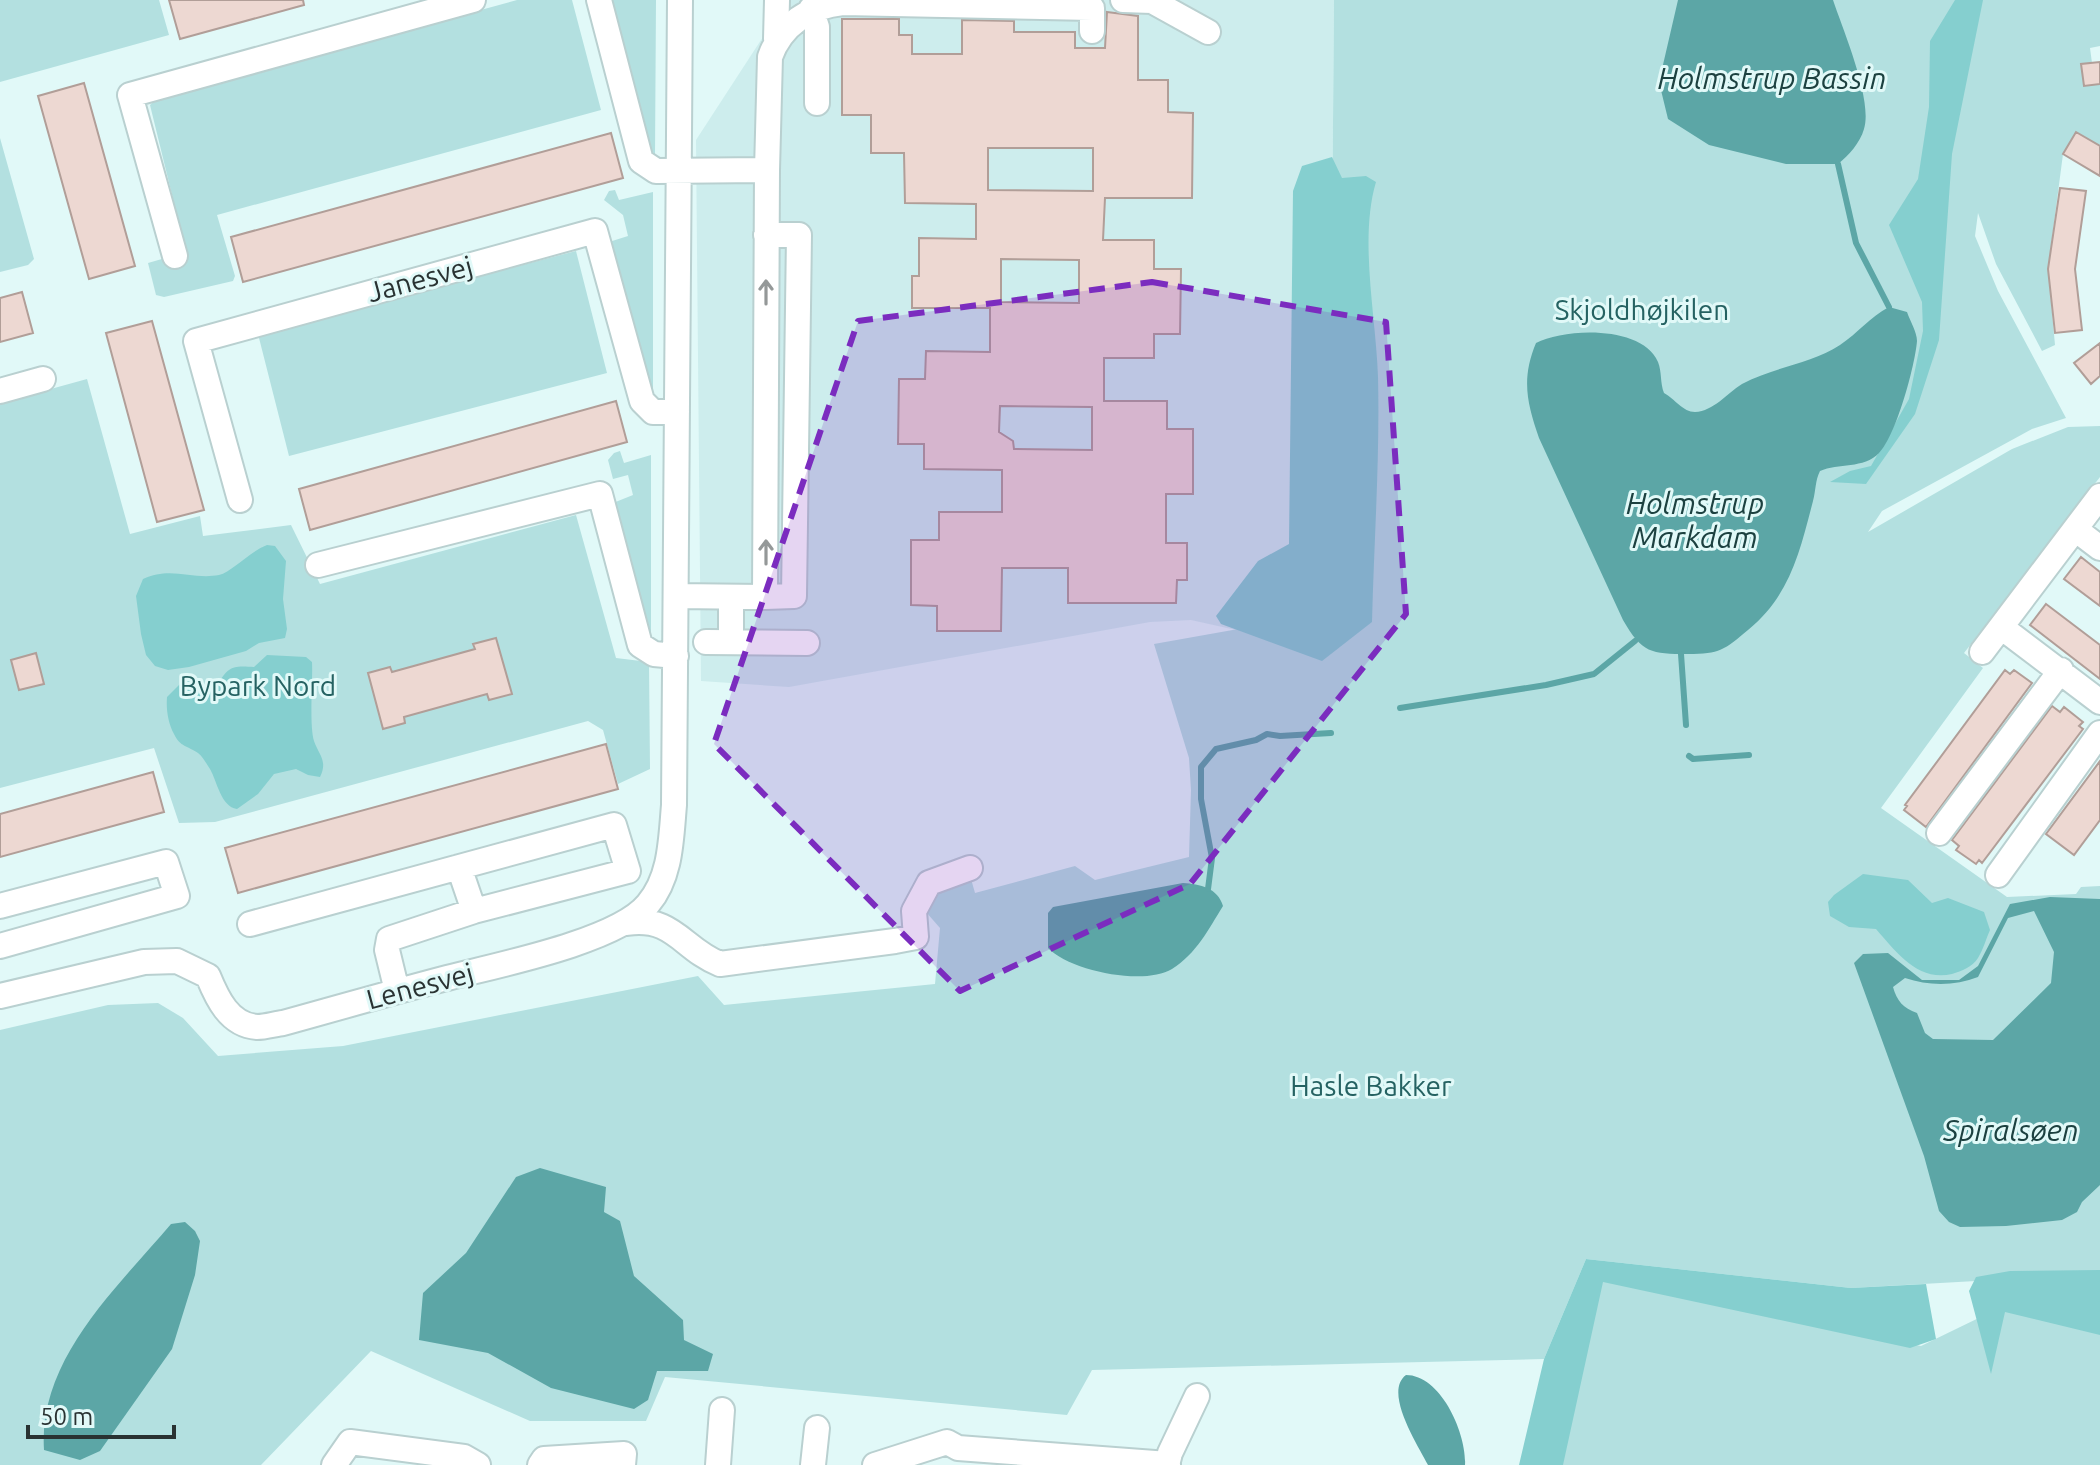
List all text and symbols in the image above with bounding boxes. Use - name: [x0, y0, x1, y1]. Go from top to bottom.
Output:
- water label: Holmstrup Bassin: [1658, 61, 1886, 95]
- street label: Janesvej: [364, 250, 476, 307]
- one-way arrow: [758, 279, 774, 306]
- park label: Skjoldhøjkilen: [1555, 294, 1729, 325]
- water label: Holmstrup Markdam: [1626, 486, 1764, 554]
- one-way arrow: [758, 539, 774, 566]
- park label: Bypark Nord: [180, 670, 336, 701]
- street label: Lenesvej: [363, 956, 477, 1015]
- park label: Hasle Bakker: [1290, 1070, 1452, 1101]
- water label: Spiralsøen: [1942, 1113, 2079, 1147]
- scale bar: [28, 1389, 174, 1439]
- text: 50 m: [40, 1403, 93, 1430]

